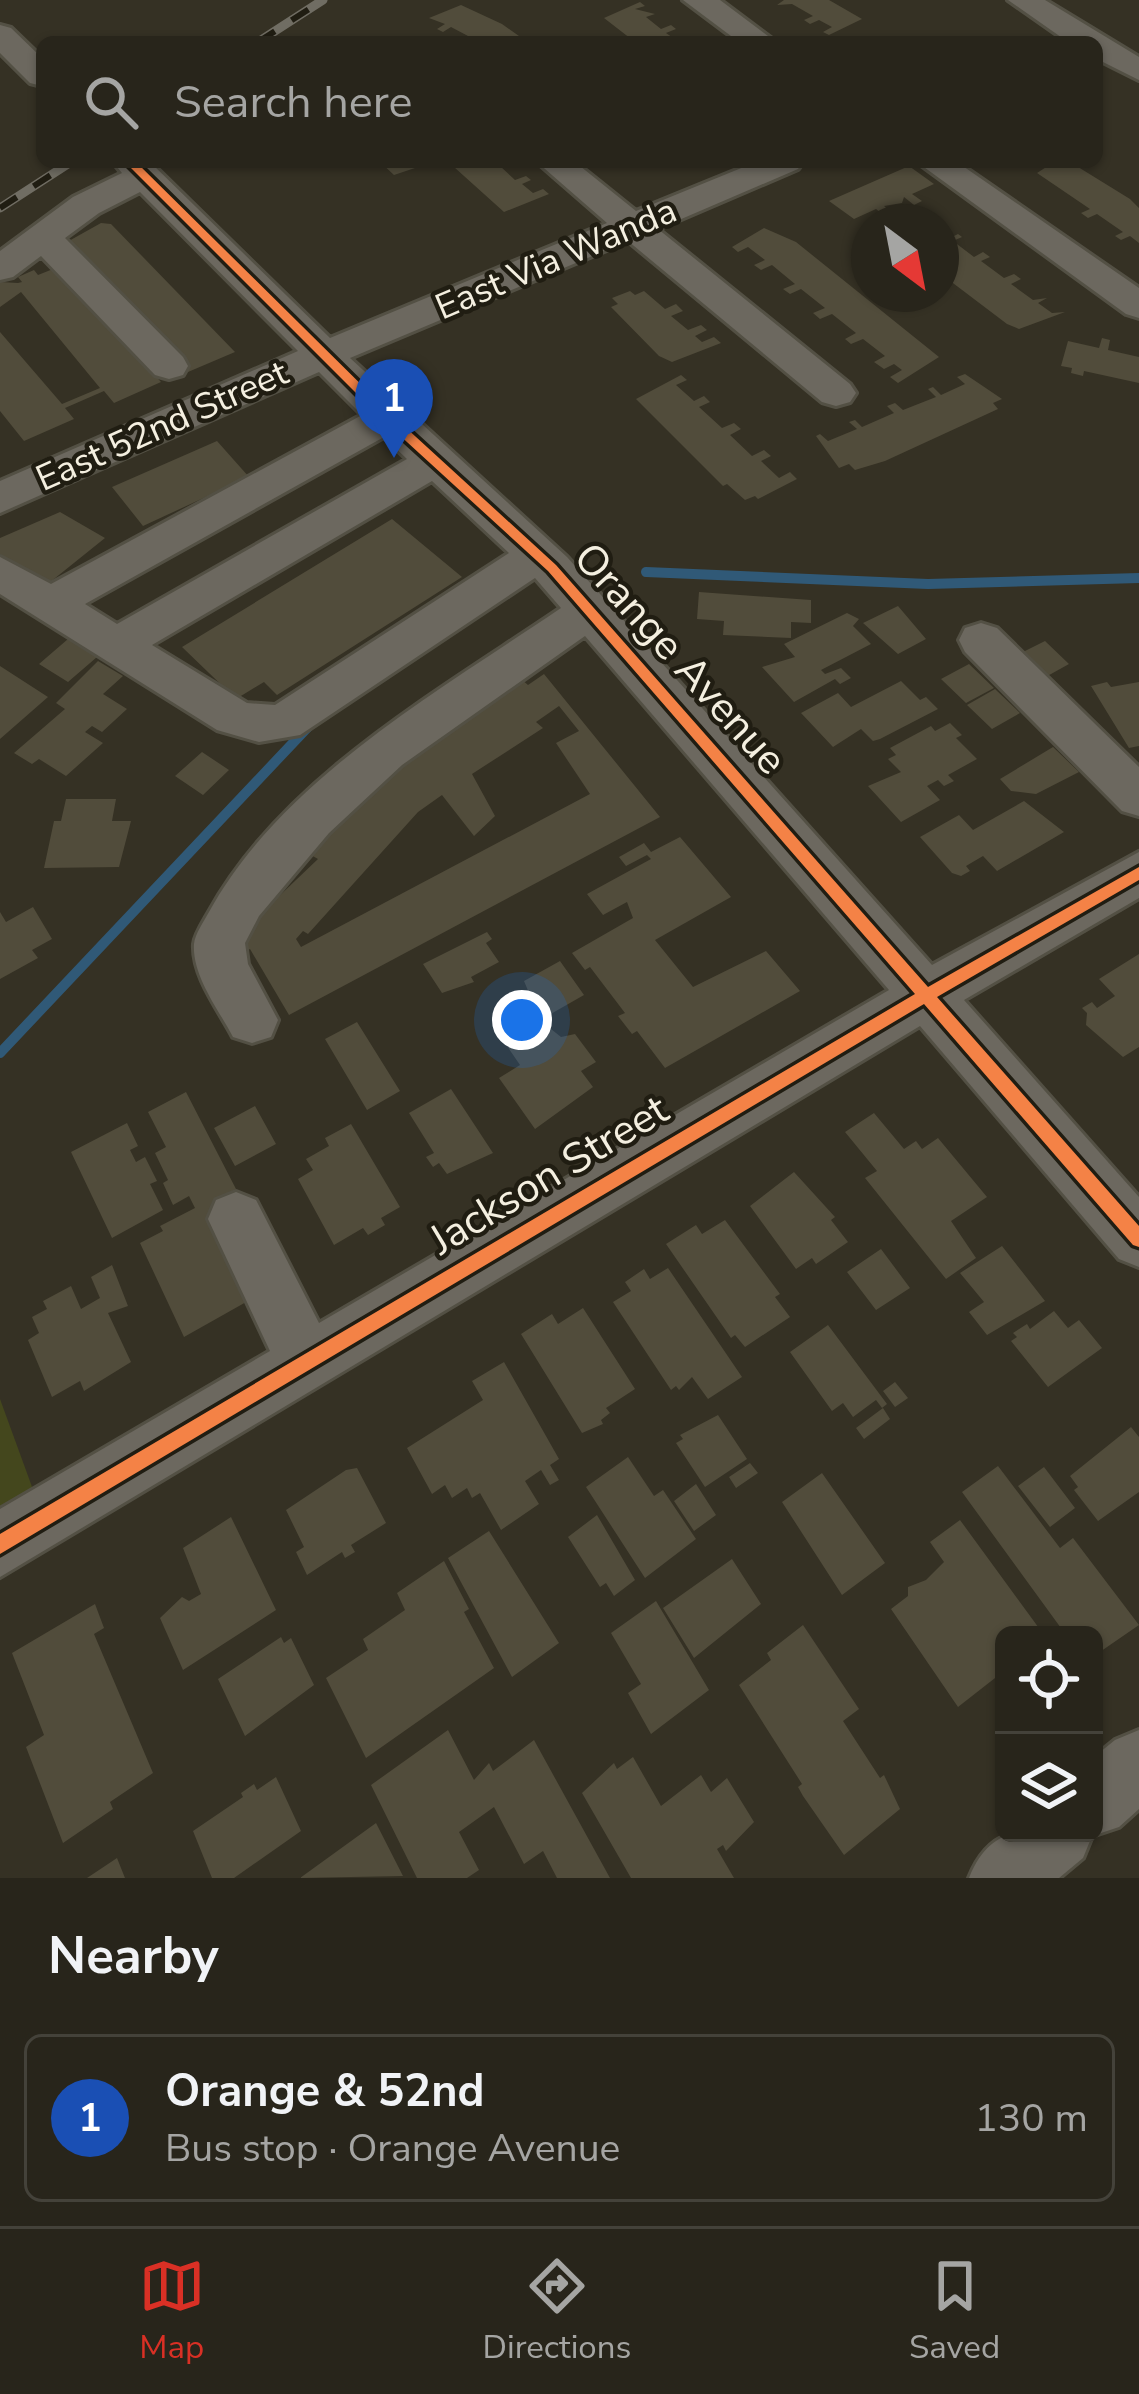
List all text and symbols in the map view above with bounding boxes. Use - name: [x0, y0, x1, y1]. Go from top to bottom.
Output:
- search box: [36, 36, 1103, 168]
- icon: search: [78, 69, 144, 135]
- text: Search here: [174, 72, 413, 133]
- street label: East Via Wanda: [428, 186, 684, 332]
- north arrow: [851, 204, 959, 312]
- street label: East 52nd Street: [28, 348, 296, 503]
- pin: 1: [355, 359, 433, 458]
- street label: Orange Avenue: [561, 531, 799, 787]
- your location: [492, 990, 552, 1050]
- street label: Jackson Street: [418, 1081, 679, 1269]
- map controls: [995, 1626, 1103, 1842]
- button: locate: [995, 1626, 1103, 1734]
- button: layers: [995, 1734, 1103, 1842]
- text: Nearby: [48, 1921, 219, 1991]
- text: Orange & 52nd: [165, 2061, 485, 2122]
- text: 1: [78, 2092, 102, 2145]
- text: 130 m: [974, 2092, 1088, 2145]
- text: Bus stop · Orange Avenue: [165, 2122, 620, 2175]
- tab: Map: [139, 2253, 205, 2370]
- tab: Directions: [483, 2253, 631, 2370]
- tab: Saved: [909, 2253, 1000, 2370]

